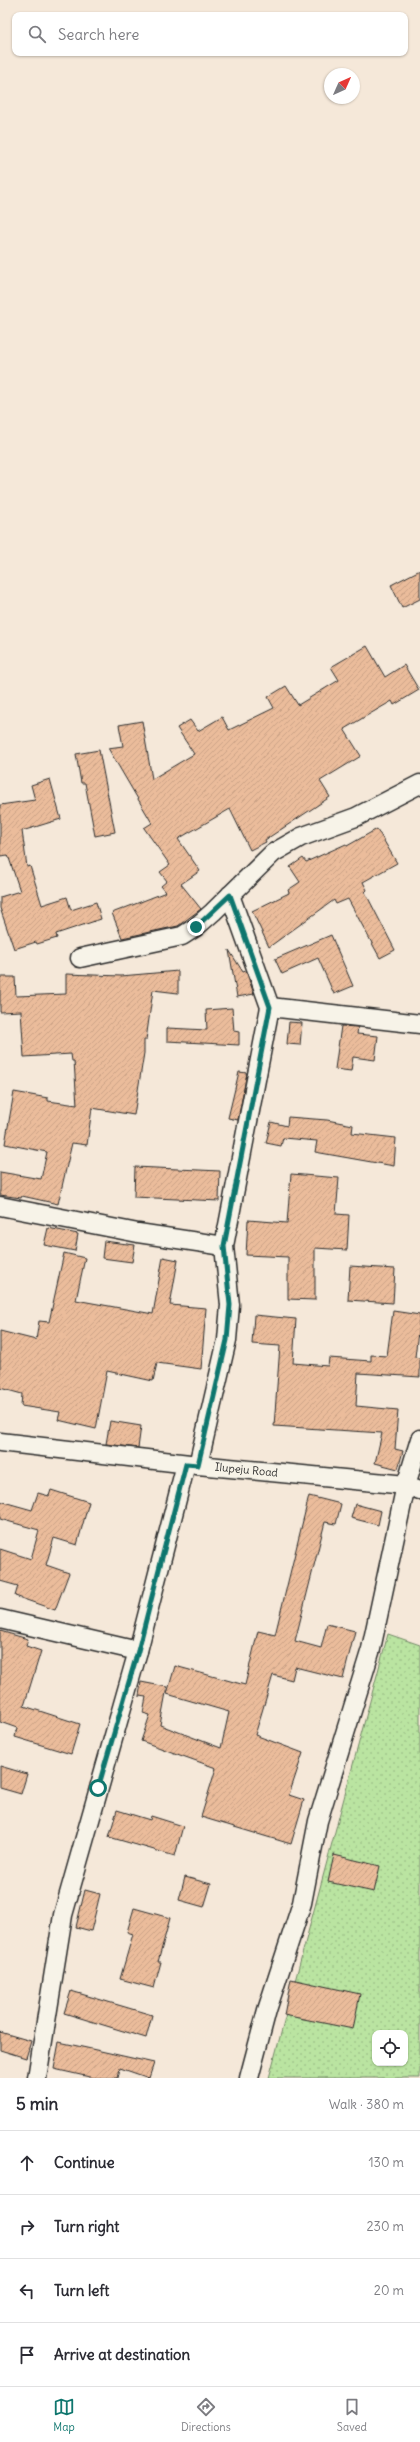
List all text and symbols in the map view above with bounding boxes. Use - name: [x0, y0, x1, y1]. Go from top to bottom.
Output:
- search box: [12, 12, 408, 56]
- icon: search: [26, 23, 48, 45]
- text: Search here: [58, 25, 139, 44]
- north arrow: [324, 68, 360, 104]
- route end: [187, 918, 205, 936]
- street label: Ilupeju Road: [214, 1460, 279, 1480]
- route start: [89, 1779, 107, 1797]
- map controls: [372, 2030, 408, 2066]
- button: locate: [372, 2030, 408, 2066]
- text: 5 min: [16, 2093, 58, 2115]
- text: Walk · 380 m: [329, 2096, 404, 2113]
- icon: ahead: [16, 2152, 38, 2174]
- text: Continue: [54, 2153, 115, 2172]
- text: 130 m: [368, 2154, 404, 2171]
- icon: right: [16, 2216, 38, 2238]
- text: Turn right: [54, 2217, 119, 2236]
- text: 230 m: [366, 2218, 404, 2235]
- icon: left: [16, 2280, 38, 2302]
- text: Turn left: [54, 2281, 109, 2300]
- text: 20 m: [374, 2282, 404, 2299]
- icon: arrive: [16, 2344, 38, 2366]
- text: Arrive at destination: [54, 2345, 190, 2364]
- tab: Map: [53, 2396, 75, 2434]
- tab: Directions: [181, 2396, 231, 2434]
- tab: Saved: [337, 2396, 367, 2434]

